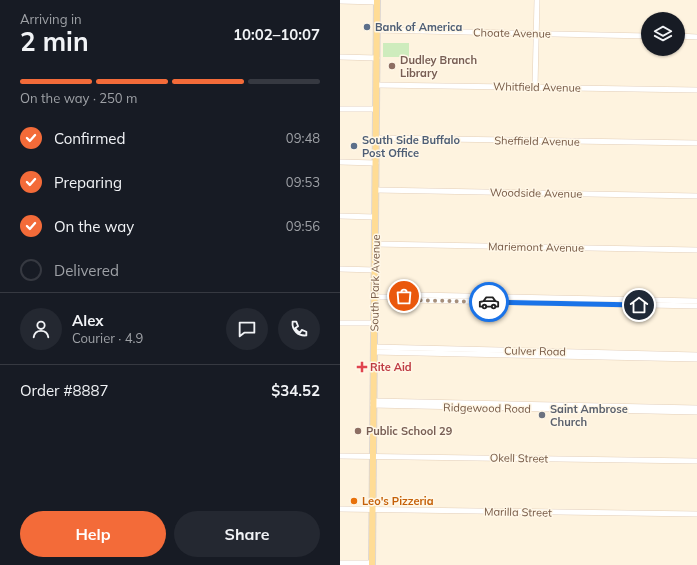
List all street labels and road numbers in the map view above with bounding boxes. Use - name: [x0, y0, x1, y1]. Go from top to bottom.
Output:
- street label: Choate Avenue: [473, 25, 551, 41]
- street label: Whitfield Avenue: [493, 79, 581, 95]
- street label: Sheffield Avenue: [494, 133, 580, 149]
- street label: Woodside Avenue: [490, 185, 582, 201]
- street label: South Park Avenue: [367, 234, 383, 332]
- street label: Mariemont Avenue: [488, 239, 584, 255]
- street label: Culver Road: [504, 343, 566, 359]
- street label: Ridgewood Road: [443, 400, 531, 416]
- street label: Okell Street: [490, 450, 549, 466]
- street label: Marilla Street: [484, 504, 552, 520]

